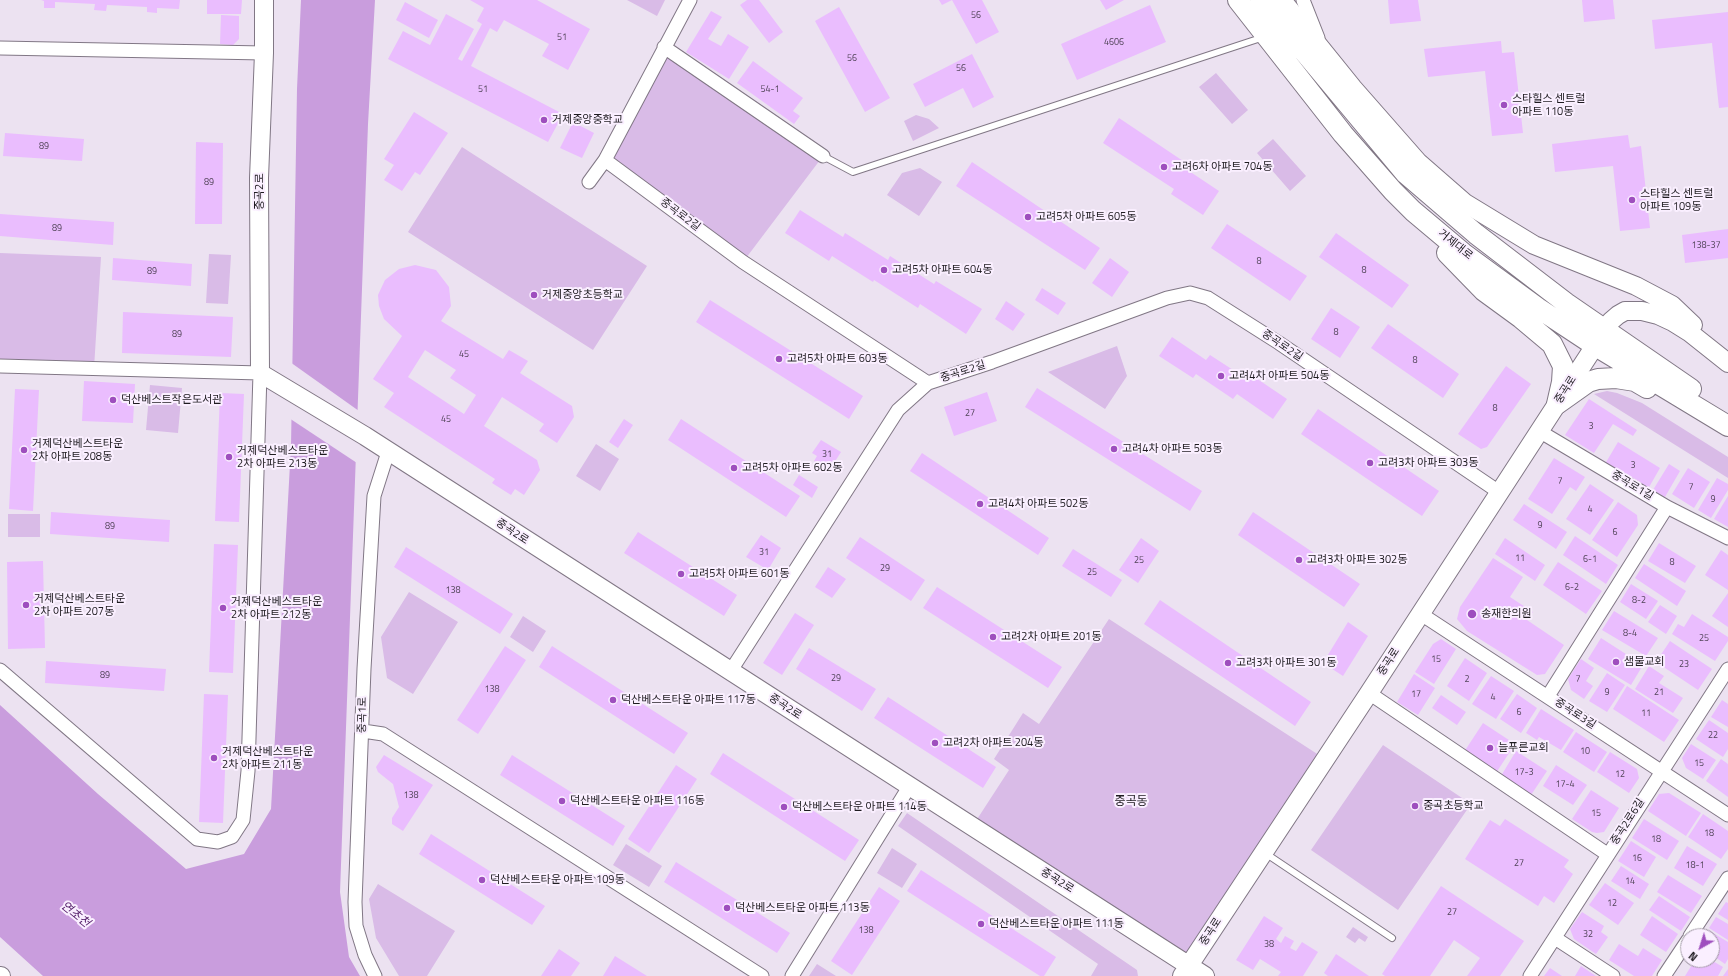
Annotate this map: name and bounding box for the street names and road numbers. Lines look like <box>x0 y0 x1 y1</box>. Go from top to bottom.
street label: 중곡2로 <box>253 174 267 210</box>
street label: 중곡로2길 <box>657 196 703 234</box>
street label: 거제대로 <box>1435 227 1475 263</box>
street label: 중곡로2길 <box>1259 327 1305 365</box>
street label: 중곡로2길 <box>939 359 987 385</box>
street label: 중곡로 <box>1552 374 1580 406</box>
street label: 중곡로1길 <box>1609 468 1655 504</box>
street label: 중곡2로 <box>493 517 531 547</box>
street label: 중곡로 <box>1375 646 1403 678</box>
street label: 중곡2로 <box>766 692 804 722</box>
street label: 중곡로3길 <box>1552 696 1598 732</box>
street label: 중곡1로 <box>356 697 370 733</box>
street label: 중곡2로6길 <box>1608 796 1648 848</box>
street label: 중곡2로 <box>1038 866 1076 896</box>
street label: 중곡로 <box>1197 916 1225 948</box>

